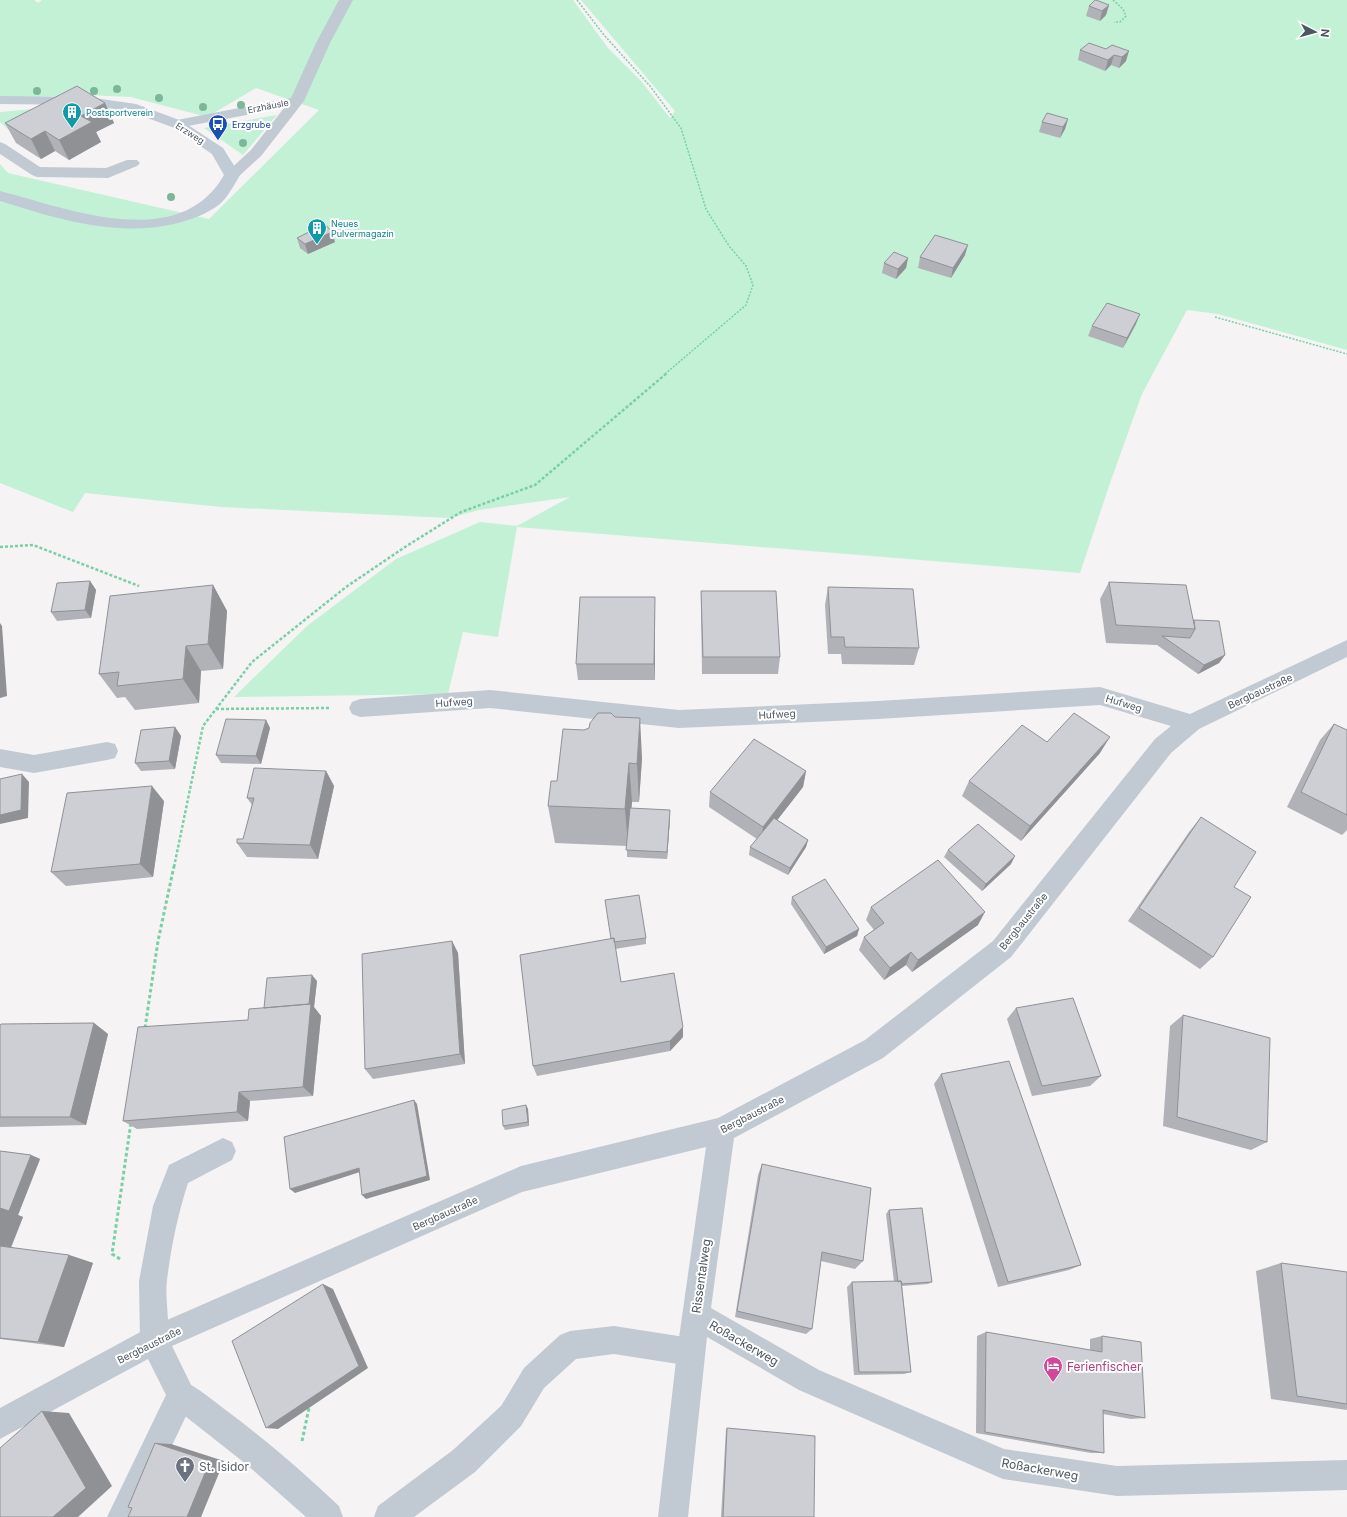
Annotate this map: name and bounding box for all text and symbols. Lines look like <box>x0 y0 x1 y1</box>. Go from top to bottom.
north arrow <box>1295 12 1335 52</box>
text: N <box>1318 28 1332 38</box>
street label: Erzhäusle <box>247 97 289 115</box>
building icon: Postsportverein <box>61 101 83 129</box>
place label: Postsportverein <box>86 107 153 118</box>
bus stop icon: Erzgrube <box>207 113 229 141</box>
place label: Erzgrube <box>232 119 271 130</box>
street label: Erzweg <box>174 120 206 146</box>
building icon: Neues Pulvermagazin <box>306 217 328 245</box>
place label: Neues Pulvermagazin <box>331 218 394 239</box>
street label: Bergbaustraße <box>1226 671 1294 711</box>
street label: Hufweg <box>1104 692 1144 714</box>
street label: Hufweg <box>435 695 473 709</box>
street label: Hufweg <box>758 707 796 721</box>
street label: Bergbaustraße <box>996 890 1050 952</box>
street label: Bergbaustraße <box>718 1093 786 1135</box>
street label: Bergbaustraße <box>411 1193 479 1233</box>
street label: Rissentalweg <box>688 1238 714 1314</box>
street label: Roßackerweg <box>707 1317 781 1369</box>
street label: Bergbaustraße <box>115 1324 183 1366</box>
hotel icon: Ferienfischer <box>1042 1355 1064 1383</box>
place label: Ferienfischer <box>1067 1359 1142 1374</box>
church icon: St. Isidor <box>174 1455 196 1483</box>
street label: Roßackerweg <box>1000 1455 1080 1483</box>
place label: St. Isidor <box>199 1459 249 1474</box>

